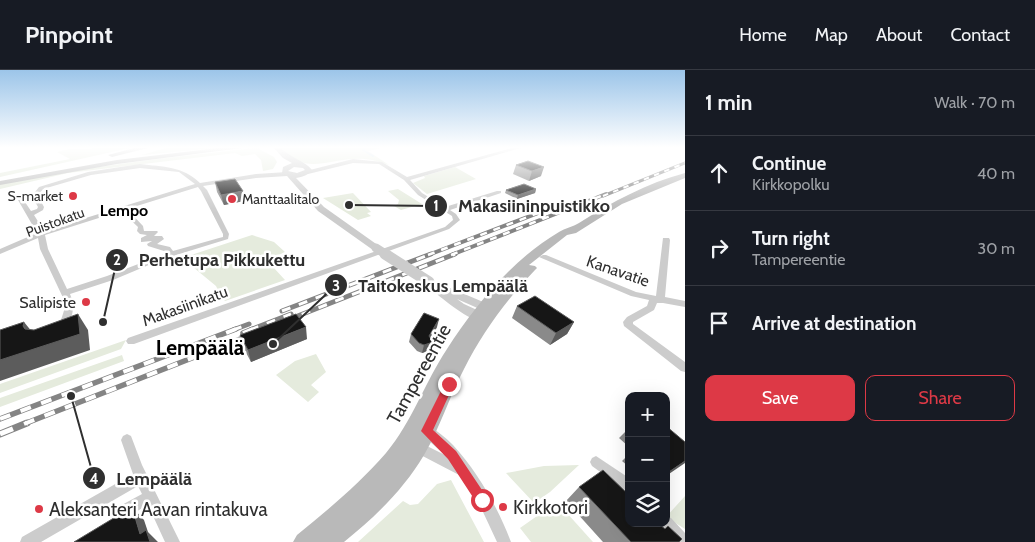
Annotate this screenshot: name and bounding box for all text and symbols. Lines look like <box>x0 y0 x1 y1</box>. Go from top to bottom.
text: Pinpoint <box>25 20 113 49</box>
text: Home <box>739 24 787 46</box>
text: Map <box>815 24 848 46</box>
text: About <box>876 24 922 46</box>
text: Contact <box>950 24 1010 46</box>
text: 1 min <box>705 90 752 115</box>
text: Walk · 70 m <box>934 93 1015 112</box>
text: Continue <box>752 152 826 175</box>
icon: ahead <box>705 159 733 187</box>
text: 40 m <box>977 164 1015 183</box>
text: Kirkkopolku <box>752 175 830 194</box>
place label: S-market <box>8 187 63 205</box>
marker: S-market <box>67 190 79 202</box>
place label: Manttaalitalo <box>242 190 320 208</box>
callout: Makasiininpuistikko <box>423 190 620 223</box>
marker: Manttaalitalo <box>226 193 238 205</box>
text: Makasiininpuistikko <box>458 195 610 217</box>
text: 1 <box>433 197 439 215</box>
district label: Lempo <box>100 201 148 220</box>
street label: Puistokatu <box>23 203 87 241</box>
text: Turn right <box>752 227 830 250</box>
icon: right <box>705 234 733 262</box>
text: 30 m <box>978 239 1015 258</box>
callout: Perhetupa Pikkukettu <box>104 243 316 276</box>
text: Perhetupa Pikkukettu <box>139 249 305 271</box>
text: Tampereentie <box>752 250 845 269</box>
text: 2 <box>113 251 121 269</box>
street label: Kanavatie <box>584 251 652 291</box>
callout: Taitokeskus Lempäälä <box>323 269 538 302</box>
text: Taitokeskus Lempäälä <box>358 275 528 297</box>
text: 3 <box>332 277 340 295</box>
street label: Makasiinikatu <box>140 282 230 330</box>
place label: Salipiste <box>19 293 76 312</box>
marker: Salipiste <box>80 296 92 308</box>
icon: arrive <box>705 309 733 337</box>
text: Arrive at destination <box>752 312 916 335</box>
street label: Tampereentie <box>382 320 456 428</box>
district label: Lempäälä <box>156 335 245 360</box>
route end <box>438 373 461 396</box>
button: Save <box>705 375 855 421</box>
button: Share <box>865 375 1015 421</box>
map controls <box>625 392 670 527</box>
button: + <box>625 392 670 437</box>
button: − <box>625 437 670 482</box>
callout: Lempäälä <box>82 462 202 495</box>
text: Lempäälä <box>116 468 192 490</box>
text: 4 <box>89 470 99 488</box>
button: layers <box>625 482 670 527</box>
route start <box>471 489 494 512</box>
place label: Kirkkotori <box>513 496 588 519</box>
place label: Aleksanteri Aavan rintakuva <box>49 498 268 521</box>
marker: Kirkkotori <box>497 501 509 513</box>
marker: Aleksanteri Aavan rintakuva <box>33 503 45 515</box>

